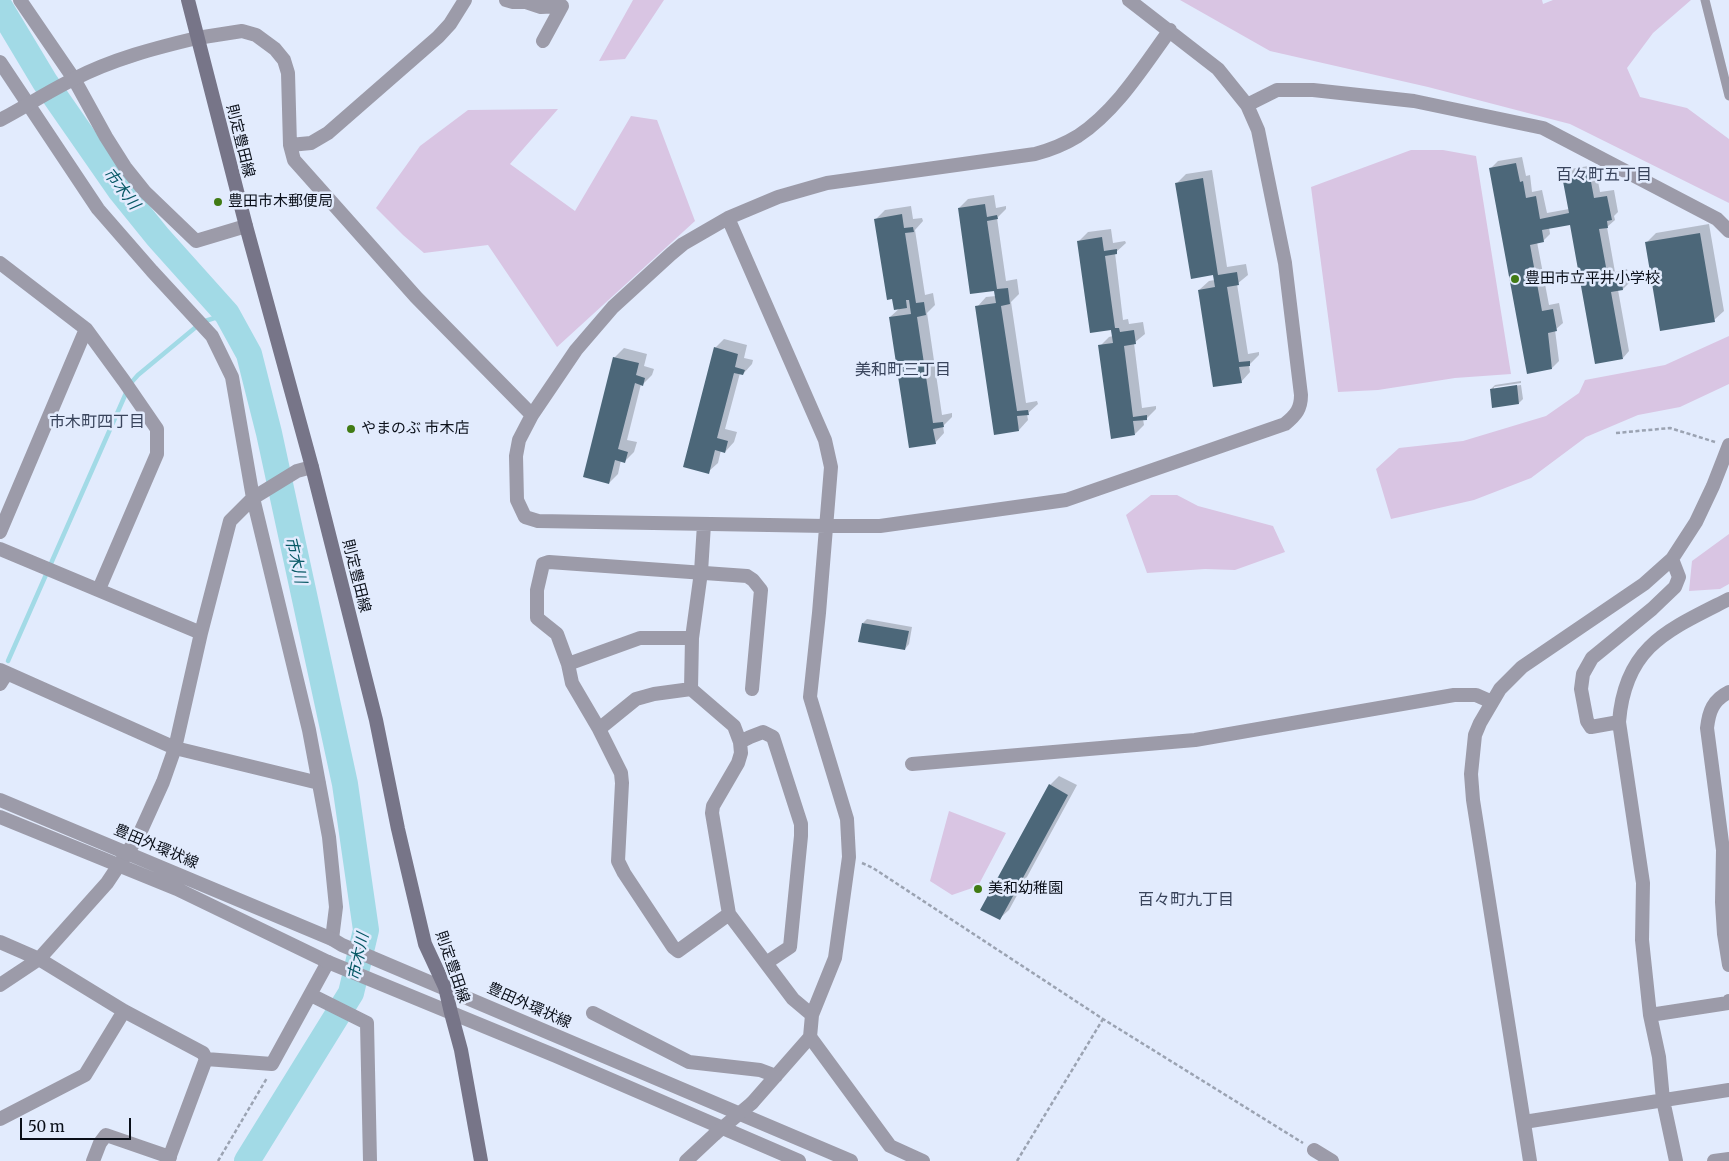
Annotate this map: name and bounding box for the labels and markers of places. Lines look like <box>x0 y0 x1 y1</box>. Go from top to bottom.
place label: 豊田市木郵便局 <box>228 193 333 211</box>
marker: 豊田市木郵便局 <box>212 196 224 208</box>
place label: 豊田市立平井小学校 <box>1525 270 1660 288</box>
marker: 豊田市立平井小学校 <box>1509 273 1521 285</box>
place label: やまのぶ 市木店 <box>361 420 470 438</box>
marker: やまのぶ 市木店 <box>345 423 357 435</box>
place label: 美和幼稚園 <box>988 880 1063 898</box>
marker: 美和幼稚園 <box>972 883 984 895</box>

